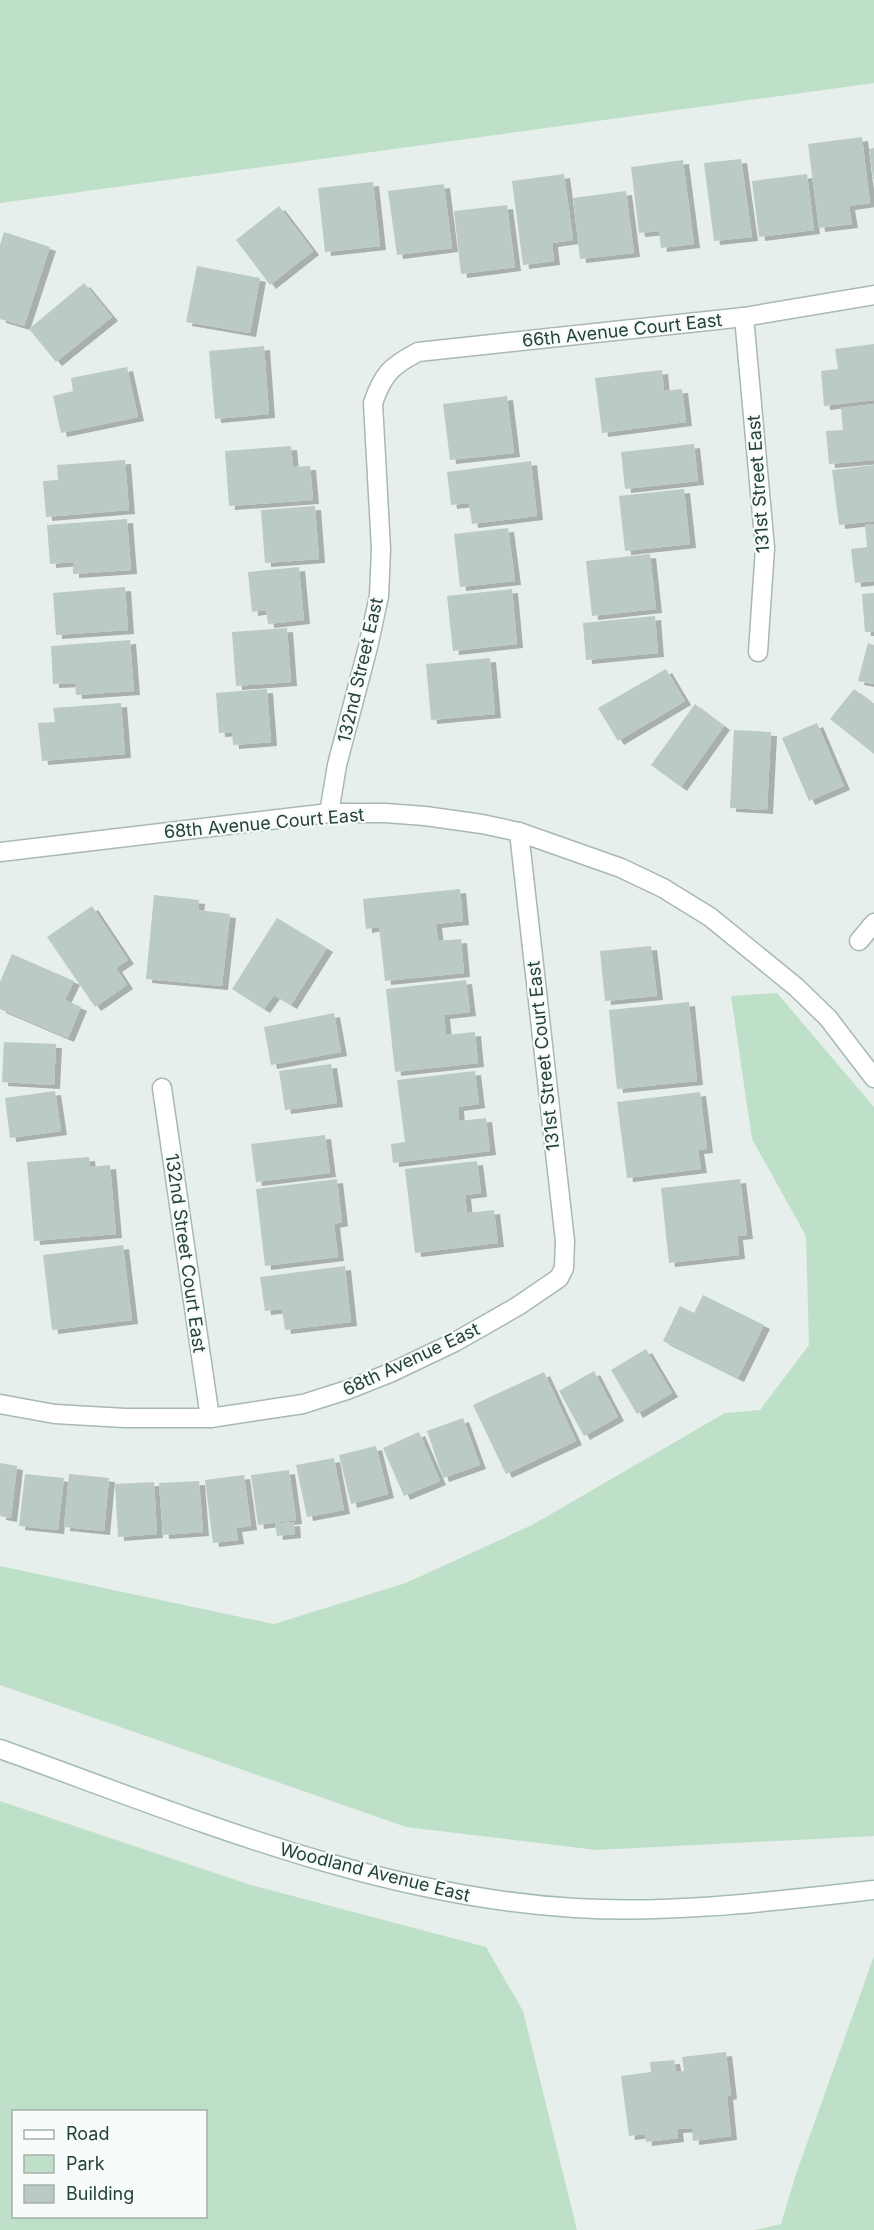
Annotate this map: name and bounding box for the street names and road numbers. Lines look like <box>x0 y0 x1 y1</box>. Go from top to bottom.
street label: 66th Avenue Court East <box>521 309 723 351</box>
street label: 131st Street East <box>743 414 773 554</box>
street label: 132nd Street East <box>333 595 387 745</box>
street label: 68th Avenue Court East <box>163 804 365 842</box>
street label: 131st Street Court East <box>523 960 563 1152</box>
street label: 132nd Street Court East <box>162 1152 210 1354</box>
street label: 68th Avenue East <box>339 1318 483 1400</box>
street label: Woodland Avenue East <box>278 1838 472 1906</box>

